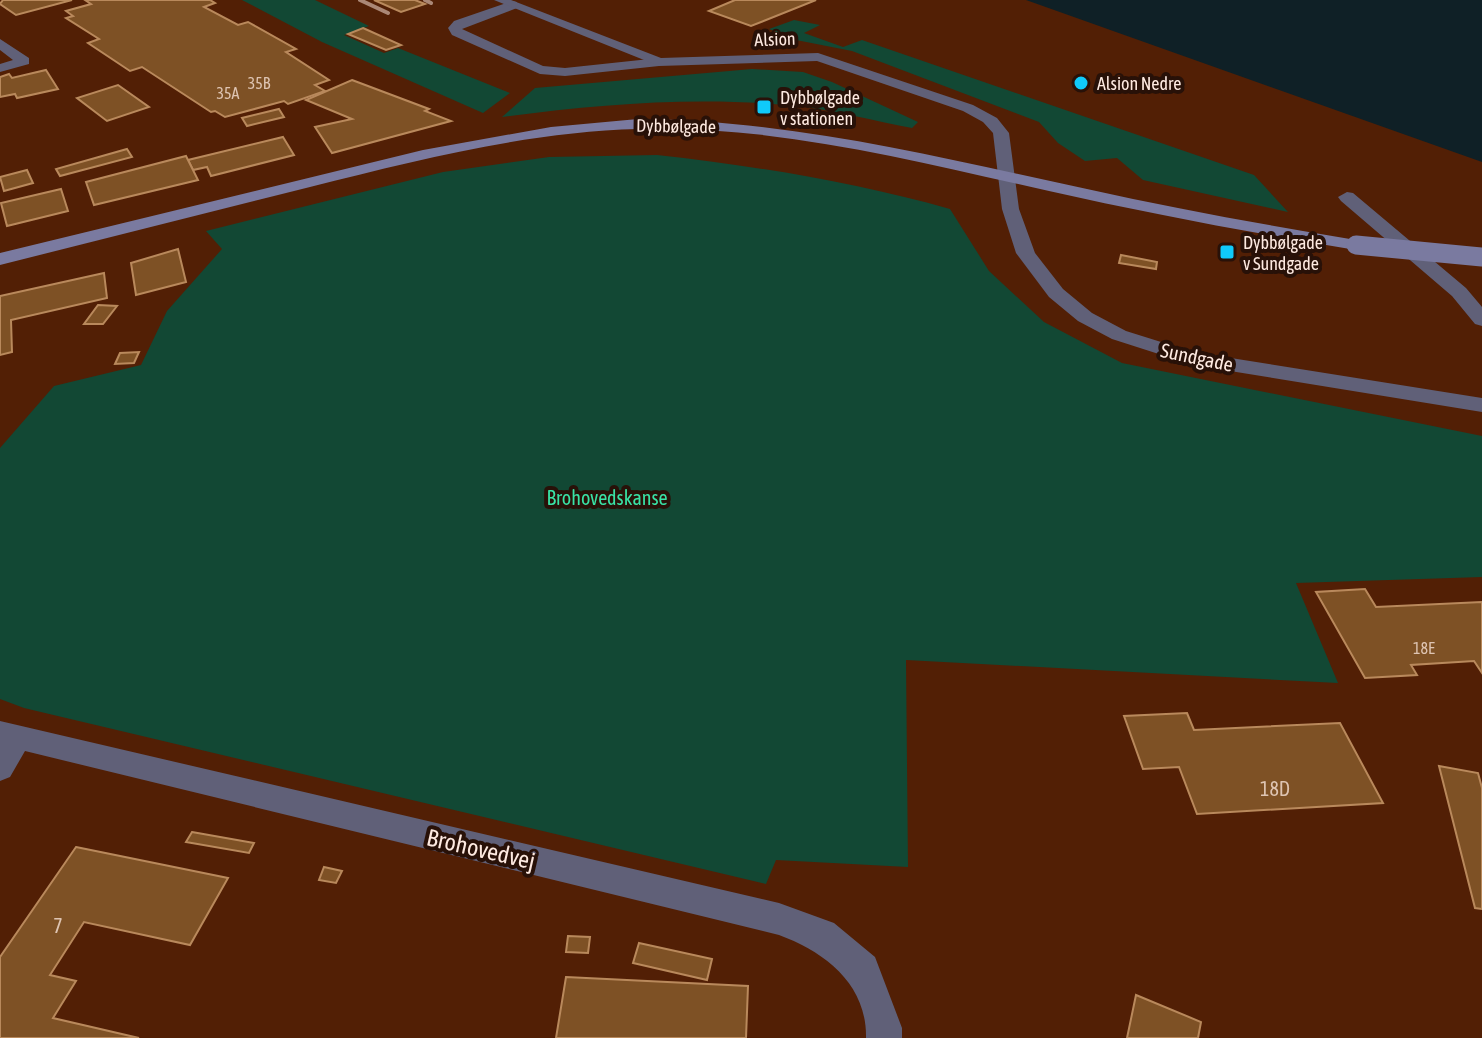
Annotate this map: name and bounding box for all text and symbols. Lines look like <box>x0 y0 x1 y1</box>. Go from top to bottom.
street label: Alsion <box>754 28 796 50</box>
place label: Alsion Nedre <box>1097 73 1181 94</box>
house number: 35B <box>248 74 271 92</box>
marker: Alsion Nedre <box>1072 74 1090 92</box>
house number: 35A <box>217 84 240 102</box>
place label: Dybbølgade v stationen <box>780 87 860 129</box>
marker: Dybbølgade v stationen <box>755 98 773 116</box>
street label: Dybbølgade <box>636 115 716 137</box>
place label: Dybbølgade v Sundgade <box>1243 232 1323 274</box>
marker: Dybbølgade v Sundgade <box>1218 243 1236 261</box>
street label: Sundgade <box>1159 338 1235 376</box>
park label: Brohovedskanse <box>546 486 668 509</box>
house number: 18E <box>1413 639 1435 657</box>
house number: 18D <box>1260 777 1290 800</box>
street label: Brohovedvej <box>424 823 538 875</box>
house number: 7 <box>53 914 63 937</box>

